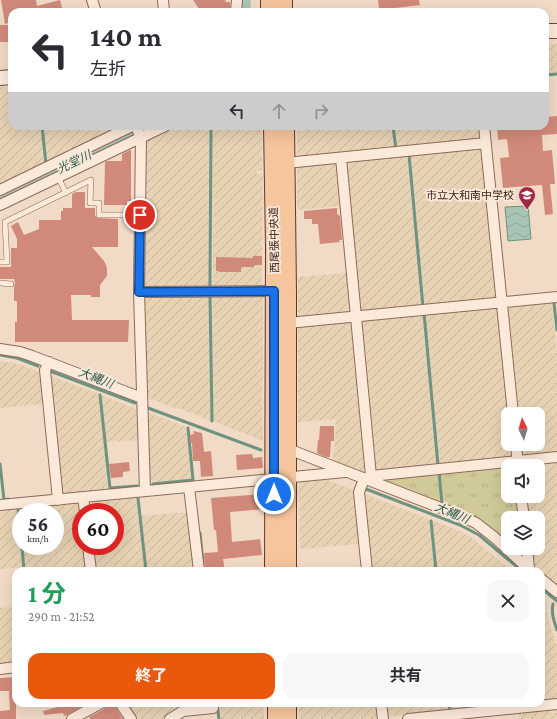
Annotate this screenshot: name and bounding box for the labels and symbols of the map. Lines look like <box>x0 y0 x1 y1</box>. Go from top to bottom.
water label: 光堂川 <box>55 147 95 176</box>
school or university icon: 市立大和南中学校 <box>517 185 537 210</box>
place label: 市立大和南中学校 <box>426 189 514 201</box>
pin <box>123 198 157 232</box>
street label: 西尾張中央道 <box>267 207 281 273</box>
water label: 大縄川 <box>77 365 117 392</box>
north arrow <box>501 407 545 451</box>
position arrow <box>253 473 295 515</box>
water label: 大縄川 <box>433 500 473 527</box>
speed limit sign: 60 <box>72 503 124 555</box>

